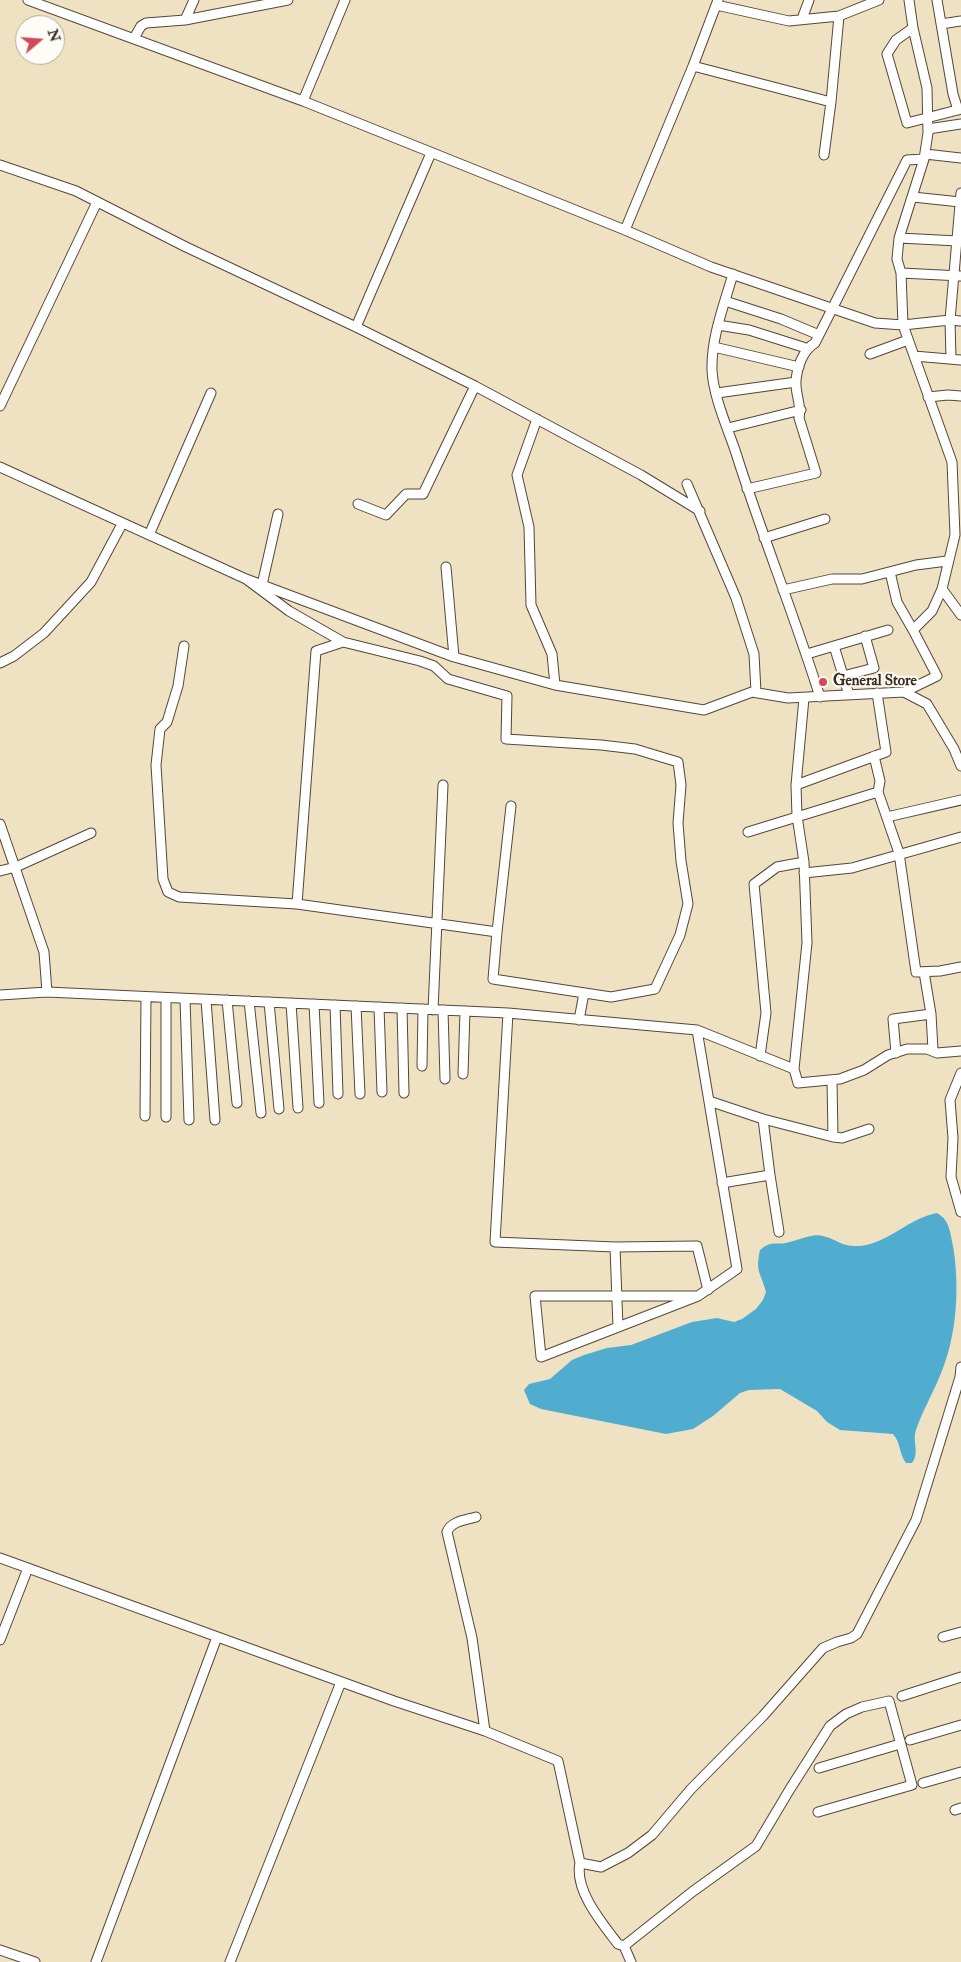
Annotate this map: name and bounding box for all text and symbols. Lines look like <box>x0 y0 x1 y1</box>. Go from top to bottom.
north arrow <box>15 15 65 65</box>
text: N <box>44 27 64 44</box>
place label: General Store <box>833 673 917 691</box>
marker: General Store <box>817 676 829 688</box>

